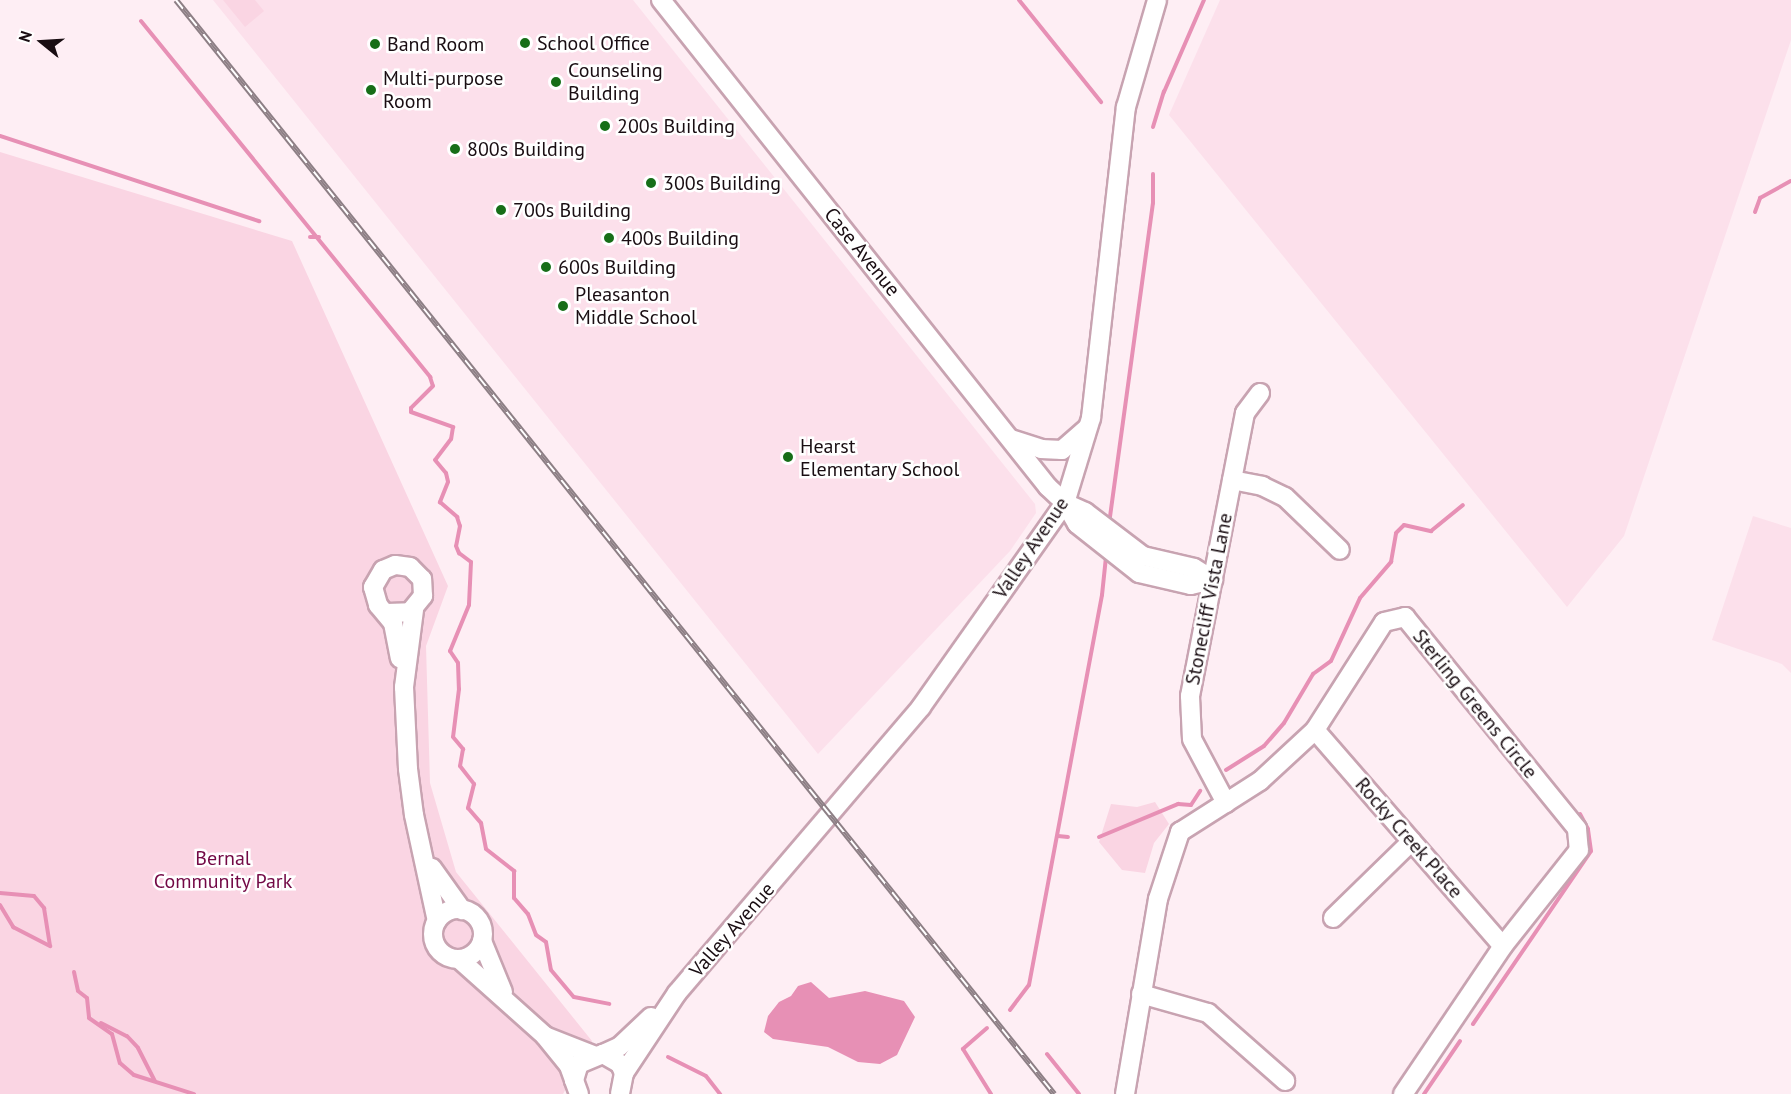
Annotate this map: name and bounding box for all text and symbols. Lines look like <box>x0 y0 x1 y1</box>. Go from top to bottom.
north arrow <box>12 12 72 72</box>
text: N <box>14 28 36 45</box>
place label: School Office <box>537 31 650 55</box>
place label: Band Room <box>387 32 484 56</box>
marker: School Office <box>518 36 532 50</box>
marker: Band Room <box>368 37 382 51</box>
place label: Counseling Building <box>568 58 663 105</box>
place label: Multi-purpose Room <box>383 66 503 113</box>
marker: Counseling Building <box>549 75 563 89</box>
marker: Multi-purpose Room <box>364 83 378 97</box>
place label: 200s Building <box>617 114 735 138</box>
marker: 200s Building <box>598 119 612 133</box>
place label: 800s Building <box>467 137 585 161</box>
marker: 800s Building <box>448 142 462 156</box>
place label: 300s Building <box>663 171 781 195</box>
marker: 300s Building <box>644 176 658 190</box>
place label: 700s Building <box>513 198 631 222</box>
marker: 700s Building <box>494 203 508 217</box>
street label: Case Avenue <box>819 203 905 301</box>
place label: 400s Building <box>621 226 739 250</box>
marker: 400s Building <box>602 231 616 245</box>
place label: 600s Building <box>558 255 676 279</box>
marker: 600s Building <box>539 260 553 274</box>
place label: Pleasanton Middle School <box>575 282 697 329</box>
marker: Pleasanton Middle School <box>556 299 570 313</box>
place label: Hearst Elementary School <box>800 434 960 481</box>
marker: Hearst Elementary School <box>781 450 795 464</box>
street label: Valley Avenue <box>988 492 1074 604</box>
street label: Stonecliff Vista Lane <box>1181 511 1237 687</box>
street label: Sterling Greens Circle <box>1408 625 1542 783</box>
street label: Rocky Creek Place <box>1350 772 1468 904</box>
park label: Bernal Community Park <box>153 847 293 894</box>
street label: Valley Avenue <box>684 877 780 983</box>

